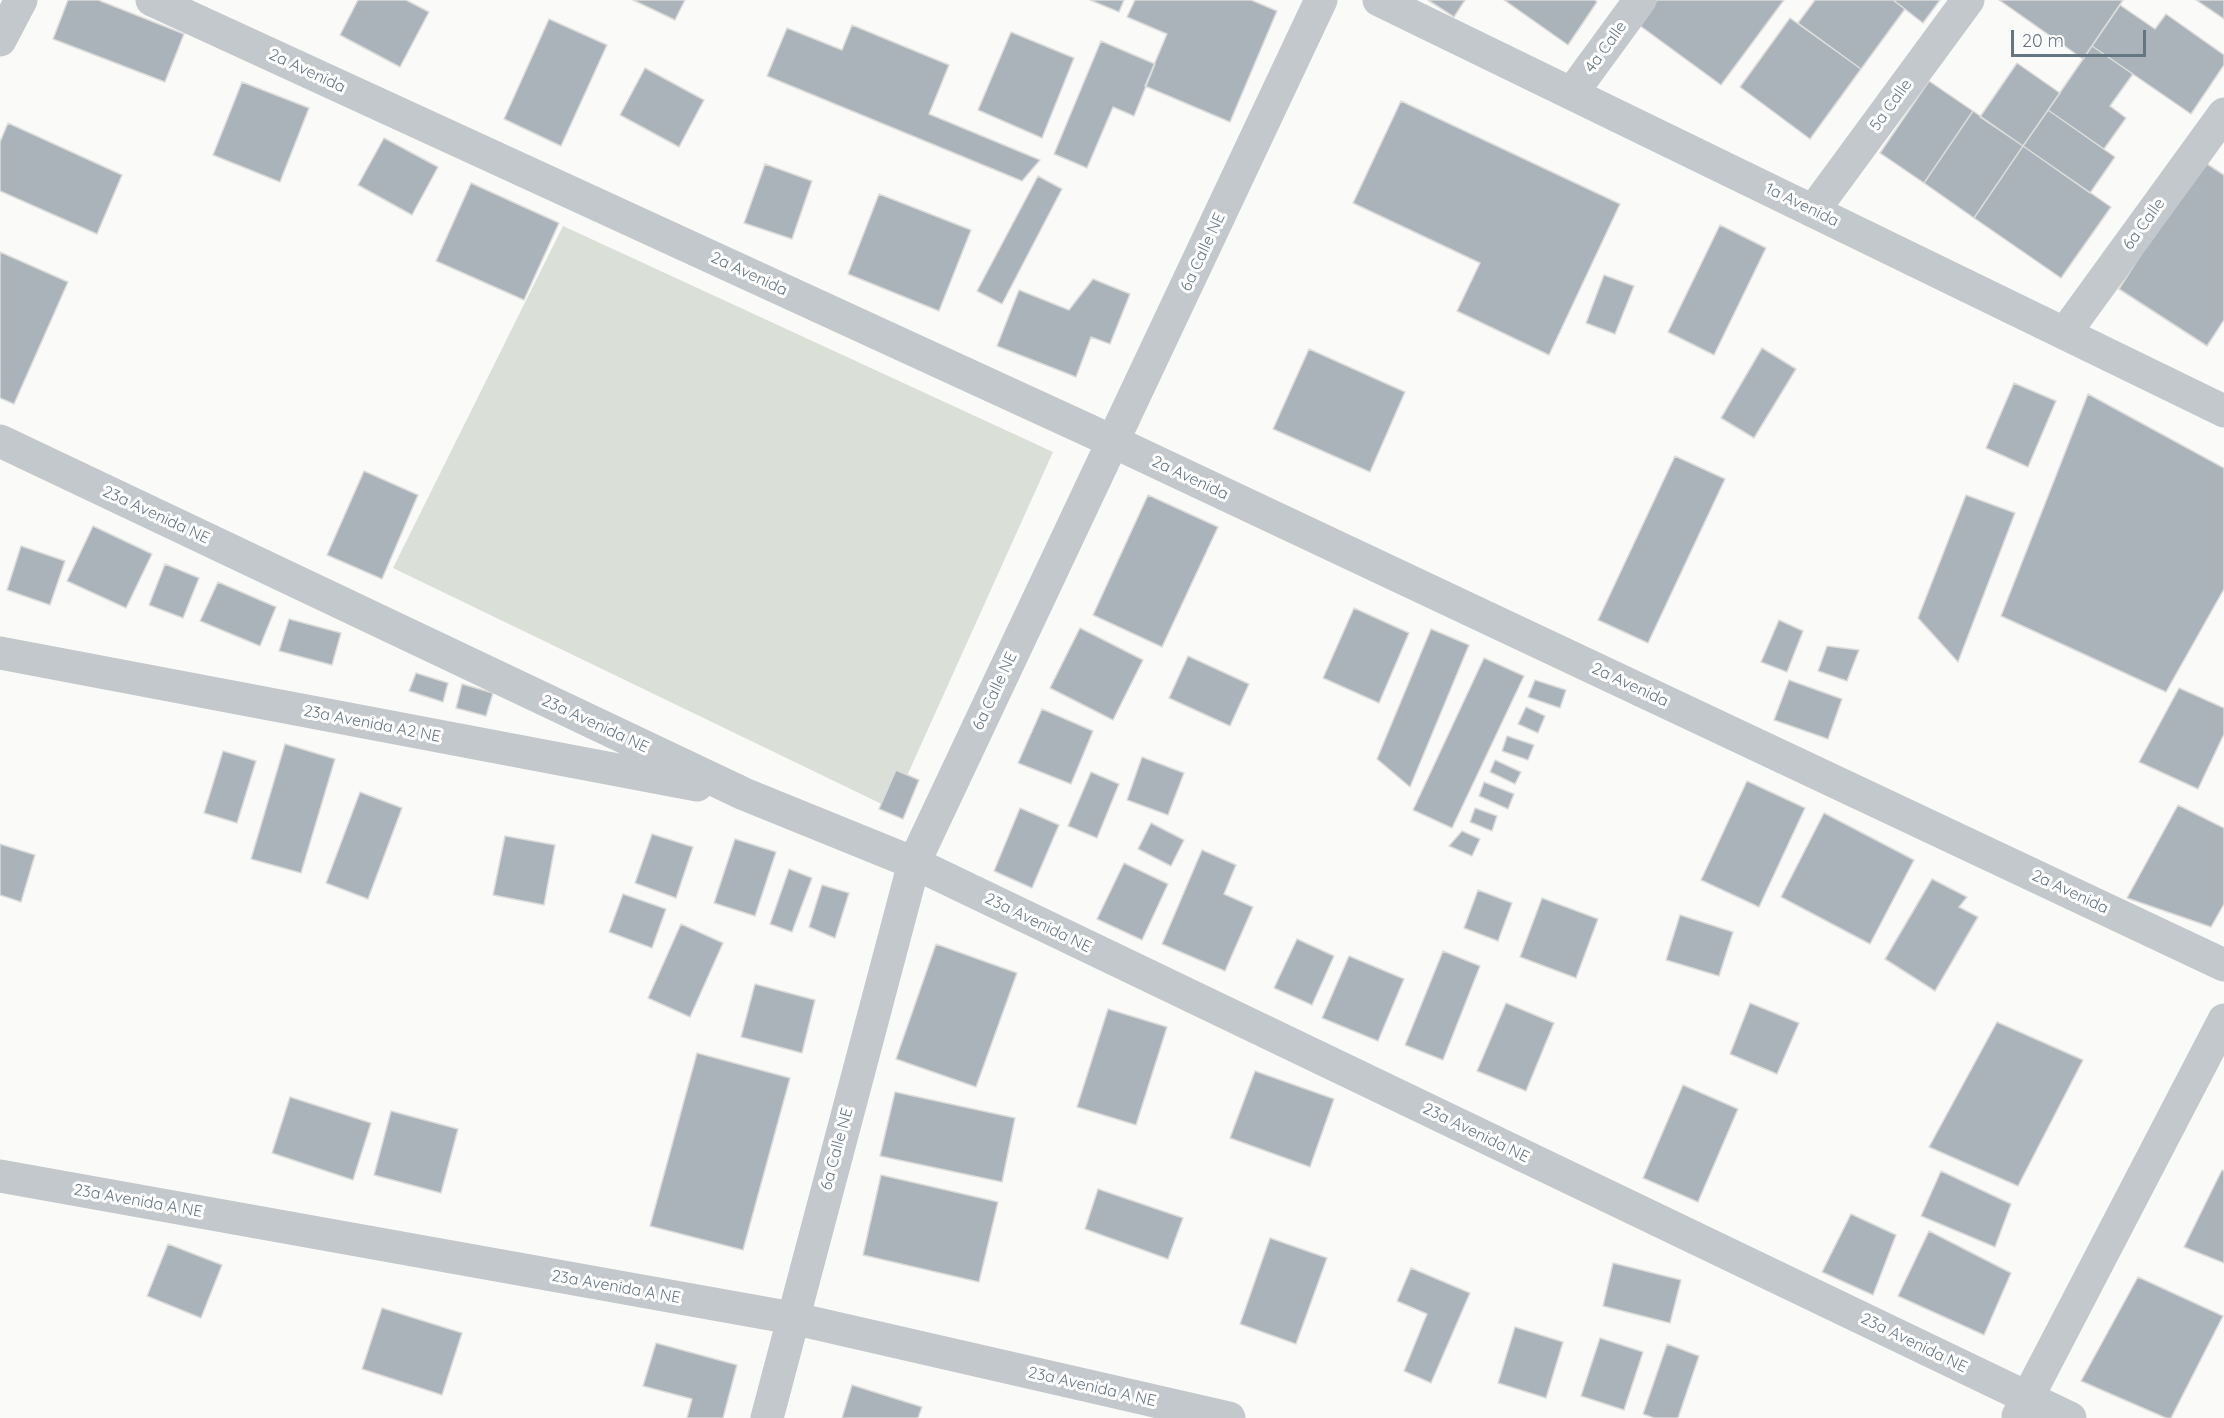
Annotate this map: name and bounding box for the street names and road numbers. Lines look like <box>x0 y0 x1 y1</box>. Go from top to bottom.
street label: 4a Calle <box>1581 18 1631 76</box>
street label: 2a Avenida <box>266 45 348 97</box>
street label: 5a Calle <box>1866 75 1916 135</box>
street label: 1a Avenida <box>1762 179 1842 231</box>
street label: 6a Calle <box>2119 194 2169 254</box>
street label: 6a Calle NE <box>1177 210 1229 294</box>
street label: 2a Avenida <box>708 248 790 300</box>
street label: 2a Avenida <box>1149 452 1231 504</box>
street label: 23a Avenida NE <box>99 482 213 548</box>
street label: 6a Calle NE <box>969 649 1021 733</box>
street label: 2a Avenida <box>1589 659 1671 711</box>
street label: 23a Avenida NE <box>538 691 652 757</box>
street label: 23a Avenida A2 NE <box>302 701 442 747</box>
street label: 2a Avenida <box>2029 866 2111 918</box>
street label: 23a Avenida NE <box>982 889 1094 957</box>
street label: 23a Avenida NE <box>1420 1099 1532 1167</box>
street label: 6a Calle NE <box>817 1106 857 1192</box>
street label: 23a Avenida A NE <box>72 1180 204 1222</box>
street label: 23a Avenida A NE <box>550 1266 682 1308</box>
street label: 23a Avenida NE <box>1858 1309 1970 1377</box>
street label: 23a Avenida A NE <box>1026 1363 1158 1411</box>

